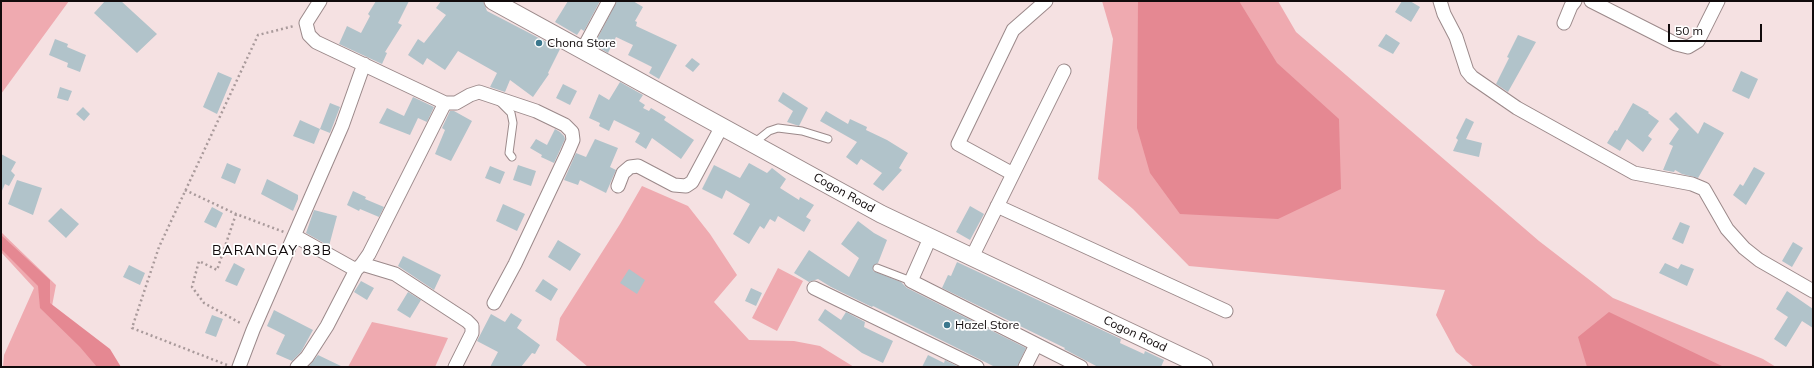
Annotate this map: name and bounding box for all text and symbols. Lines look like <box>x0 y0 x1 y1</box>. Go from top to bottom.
scale bar <box>1670 16 1764 42</box>
text: 50 m <box>1675 23 1703 38</box>
place label: Chona Store <box>547 36 616 50</box>
marker: Chona Store <box>534 38 544 48</box>
street label: Cogon Road <box>811 170 877 216</box>
district label: BARANGAY 83B <box>212 243 332 259</box>
street label: Cogon Road <box>1101 313 1169 355</box>
place label: Hazel Store <box>955 318 1019 332</box>
marker: Hazel Store <box>942 320 952 330</box>

